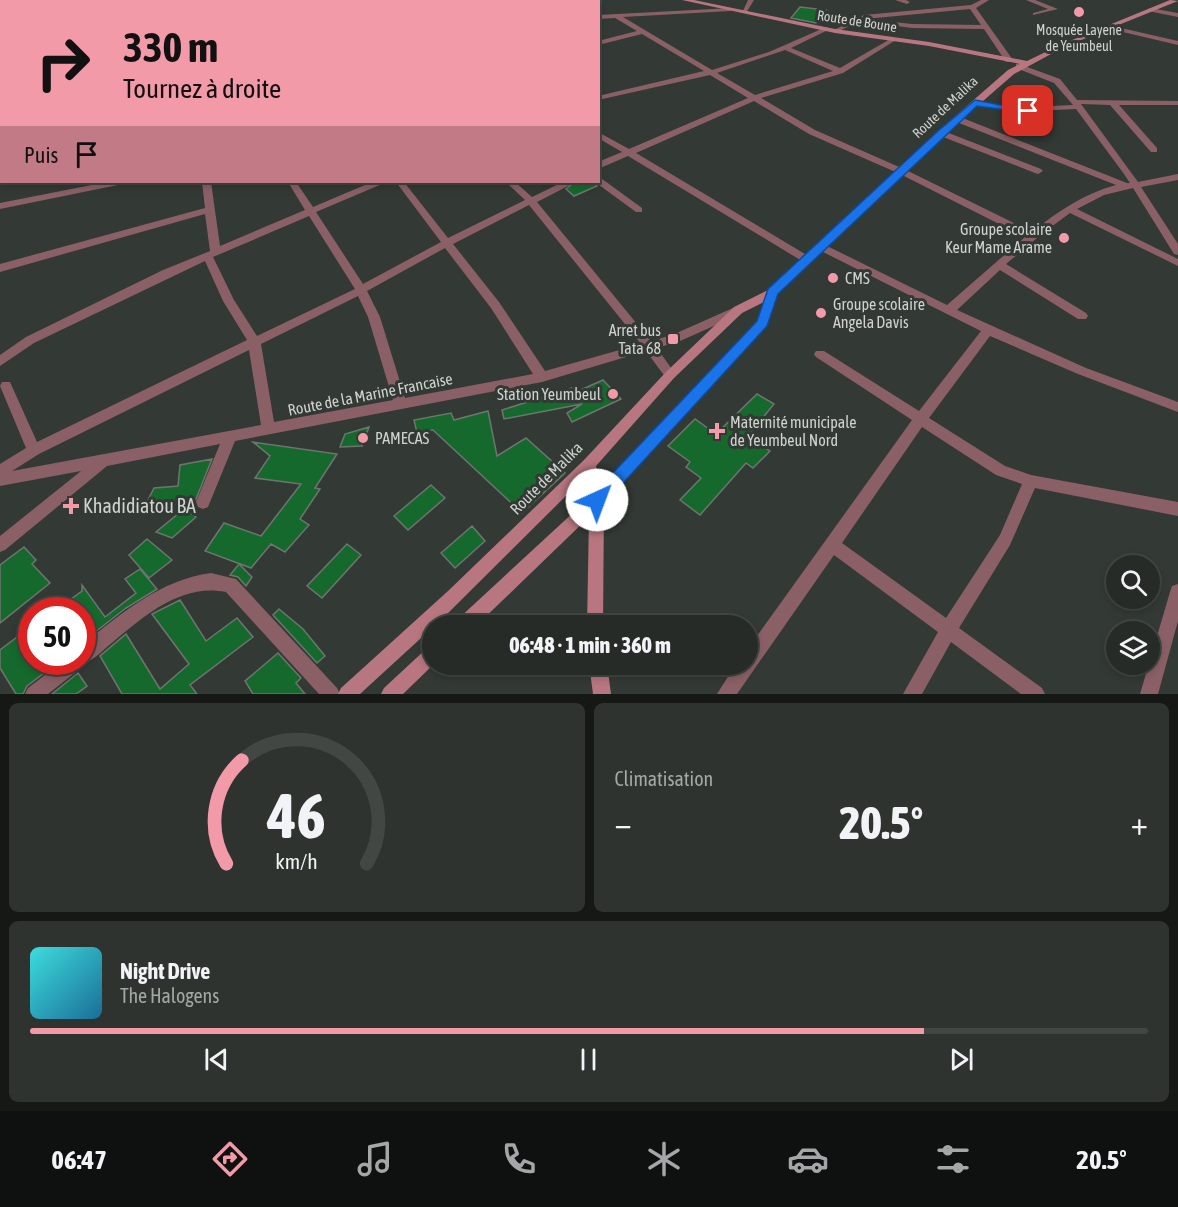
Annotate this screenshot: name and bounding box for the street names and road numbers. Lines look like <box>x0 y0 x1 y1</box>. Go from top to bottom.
street label: Route de Boune <box>816 7 898 35</box>
street label: Route de Malika <box>909 73 981 141</box>
street label: Route de la Marine Francaise <box>286 369 454 419</box>
street label: Route de Malika <box>506 438 586 518</box>

